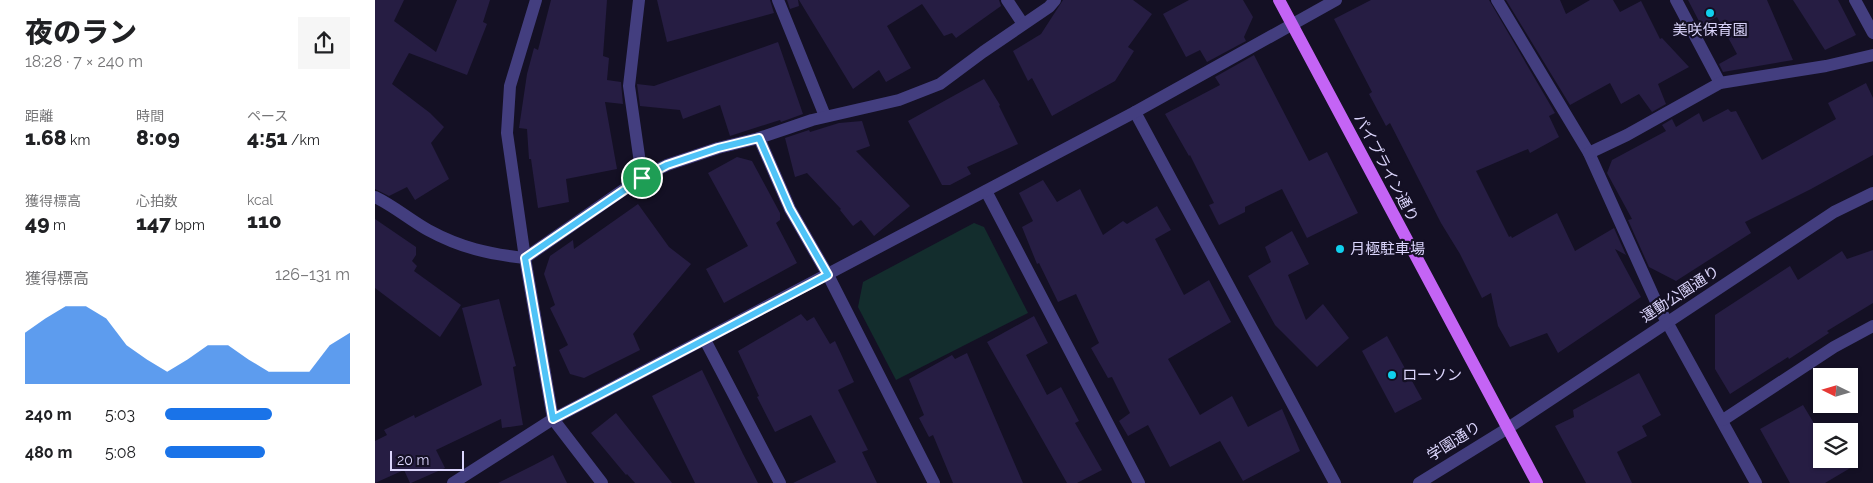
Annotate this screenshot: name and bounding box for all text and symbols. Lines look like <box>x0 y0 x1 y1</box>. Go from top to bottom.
marker: 美咲保育園 <box>1704 7 1716 19</box>
text: 夜のラン <box>25 16 137 49</box>
button: share <box>298 17 350 69</box>
place label: 美咲保育園 <box>1672 21 1748 39</box>
text: 18:28 · 7 × 240 m <box>25 52 143 71</box>
text: 距離 <box>25 108 53 124</box>
text: 時間 <box>136 108 164 124</box>
text: ペース <box>247 108 288 124</box>
street label: パイプライン通り <box>1350 111 1422 225</box>
text: 1.68 <box>25 125 66 150</box>
text: 8:09 <box>136 125 180 150</box>
text: 4:51 <box>247 125 288 150</box>
text: km <box>66 132 90 148</box>
text: /km <box>288 132 320 148</box>
pin <box>621 157 663 199</box>
icon: arrive <box>628 164 656 192</box>
text: kcal <box>247 192 273 208</box>
text: 獲得標高 <box>25 193 81 209</box>
text: 心拍数 <box>136 193 178 209</box>
text: 110 <box>247 208 282 233</box>
text: 49 <box>25 210 50 235</box>
text: 147 <box>136 210 171 235</box>
text: m <box>50 217 66 233</box>
text: bpm <box>171 217 205 233</box>
place label: 月極駐車場 <box>1350 240 1425 258</box>
marker: 月極駐車場 <box>1334 243 1346 255</box>
street label: 運動公園通り <box>1637 262 1723 326</box>
text: 126–131 m <box>275 265 350 284</box>
text: 獲得標高 <box>25 269 89 288</box>
place label: ローソン <box>1402 366 1462 384</box>
north arrow <box>1813 368 1857 412</box>
map controls <box>1813 368 1858 468</box>
marker: ローソン <box>1386 369 1398 381</box>
text: 240 m <box>25 405 72 424</box>
text: 5:03 <box>105 405 135 424</box>
street label: 学園通り <box>1424 417 1484 465</box>
button: layers <box>1813 423 1858 468</box>
text: 480 m <box>25 443 72 462</box>
text: 5:08 <box>105 443 136 462</box>
scale bar <box>390 448 464 471</box>
text: 20 m <box>397 452 429 468</box>

